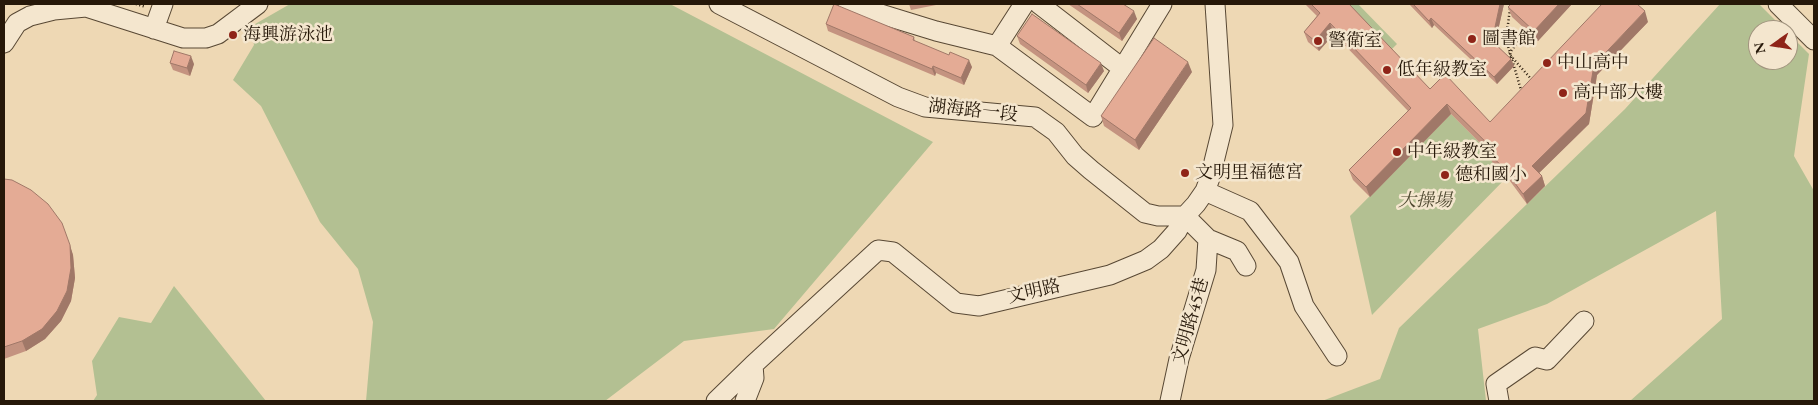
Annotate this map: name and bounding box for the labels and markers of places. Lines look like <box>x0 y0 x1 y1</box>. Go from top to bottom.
place label: 海興游泳池 <box>243 24 333 46</box>
place label: 圖書館 <box>1482 28 1536 50</box>
marker: 海興游泳池 <box>227 29 239 41</box>
place label: 警衛室 <box>1328 30 1382 52</box>
marker: 圖書館 <box>1466 33 1478 45</box>
marker: 警衛室 <box>1312 35 1324 47</box>
place label: 中山高中 <box>1557 52 1629 74</box>
marker: 中山高中 <box>1541 57 1553 69</box>
place label: 低年級教室 <box>1397 59 1487 81</box>
marker: 低年級教室 <box>1381 64 1393 76</box>
place label: 高中部大樓 <box>1573 82 1663 104</box>
marker: 高中部大樓 <box>1557 87 1569 99</box>
place label: 中年級教室 <box>1407 141 1497 163</box>
marker: 中年級教室 <box>1391 146 1403 158</box>
place label: 文明里福德宮 <box>1195 162 1303 184</box>
place label: 德和國小 <box>1455 164 1527 186</box>
marker: 文明里福德宮 <box>1179 167 1191 179</box>
marker: 德和國小 <box>1439 169 1451 181</box>

